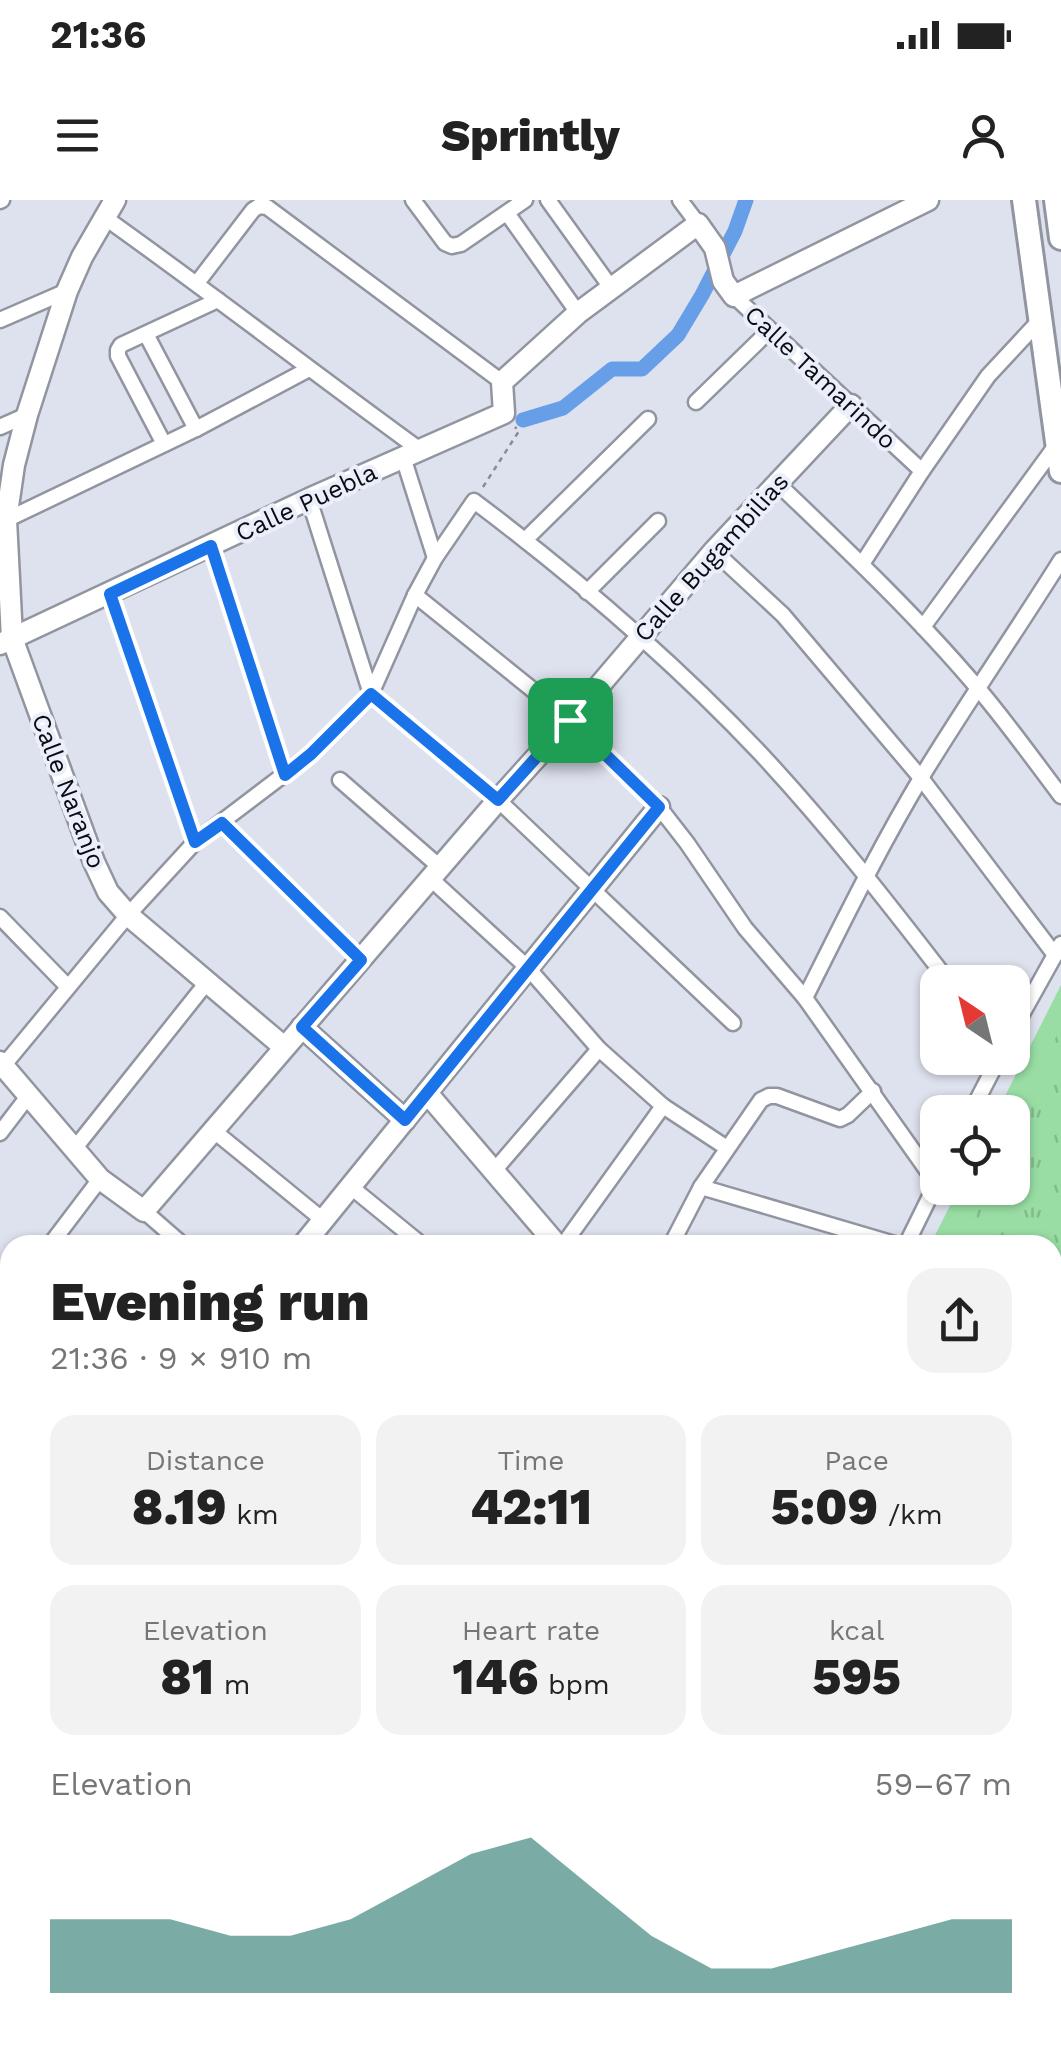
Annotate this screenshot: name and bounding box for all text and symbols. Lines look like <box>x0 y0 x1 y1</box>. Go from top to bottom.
text: 21:36 <box>50 13 146 57</box>
icon: menu <box>50 108 105 163</box>
icon: person <box>956 108 1011 163</box>
text: Sprintly <box>441 109 620 162</box>
street label: Calle Tamarindo <box>739 300 902 455</box>
street label: Calle Puebla <box>231 457 381 548</box>
street label: Calle Bugambilias <box>628 467 795 647</box>
pin <box>528 678 613 763</box>
icon: arrive <box>543 693 598 748</box>
street label: Calle Naranjo <box>26 710 111 872</box>
north arrow <box>920 965 1030 1075</box>
map controls <box>920 965 1030 1205</box>
button: locate <box>920 1095 1030 1205</box>
button: share <box>907 1268 1012 1373</box>
text: Evening run <box>50 1269 370 1333</box>
text: 21:36 · 9 × 910 m <box>50 1339 312 1377</box>
text: Distance <box>146 1444 265 1477</box>
text: Time <box>498 1444 564 1477</box>
text: Pace <box>824 1444 889 1477</box>
text: 8.19 <box>132 1477 227 1536</box>
text: 42:11 <box>470 1477 592 1536</box>
text: 5:09 <box>771 1477 878 1536</box>
text: km <box>227 1498 279 1531</box>
text: /km <box>878 1498 943 1531</box>
text: Elevation <box>143 1614 268 1647</box>
text: Heart rate <box>462 1614 600 1647</box>
text: kcal <box>829 1614 884 1647</box>
text: 81 <box>160 1647 214 1706</box>
text: 146 <box>452 1647 538 1706</box>
text: 595 <box>812 1647 901 1706</box>
text: m <box>214 1668 250 1701</box>
text: bpm <box>538 1668 610 1701</box>
text: Elevation <box>50 1765 193 1803</box>
text: 59–67 m <box>875 1765 1012 1803</box>

